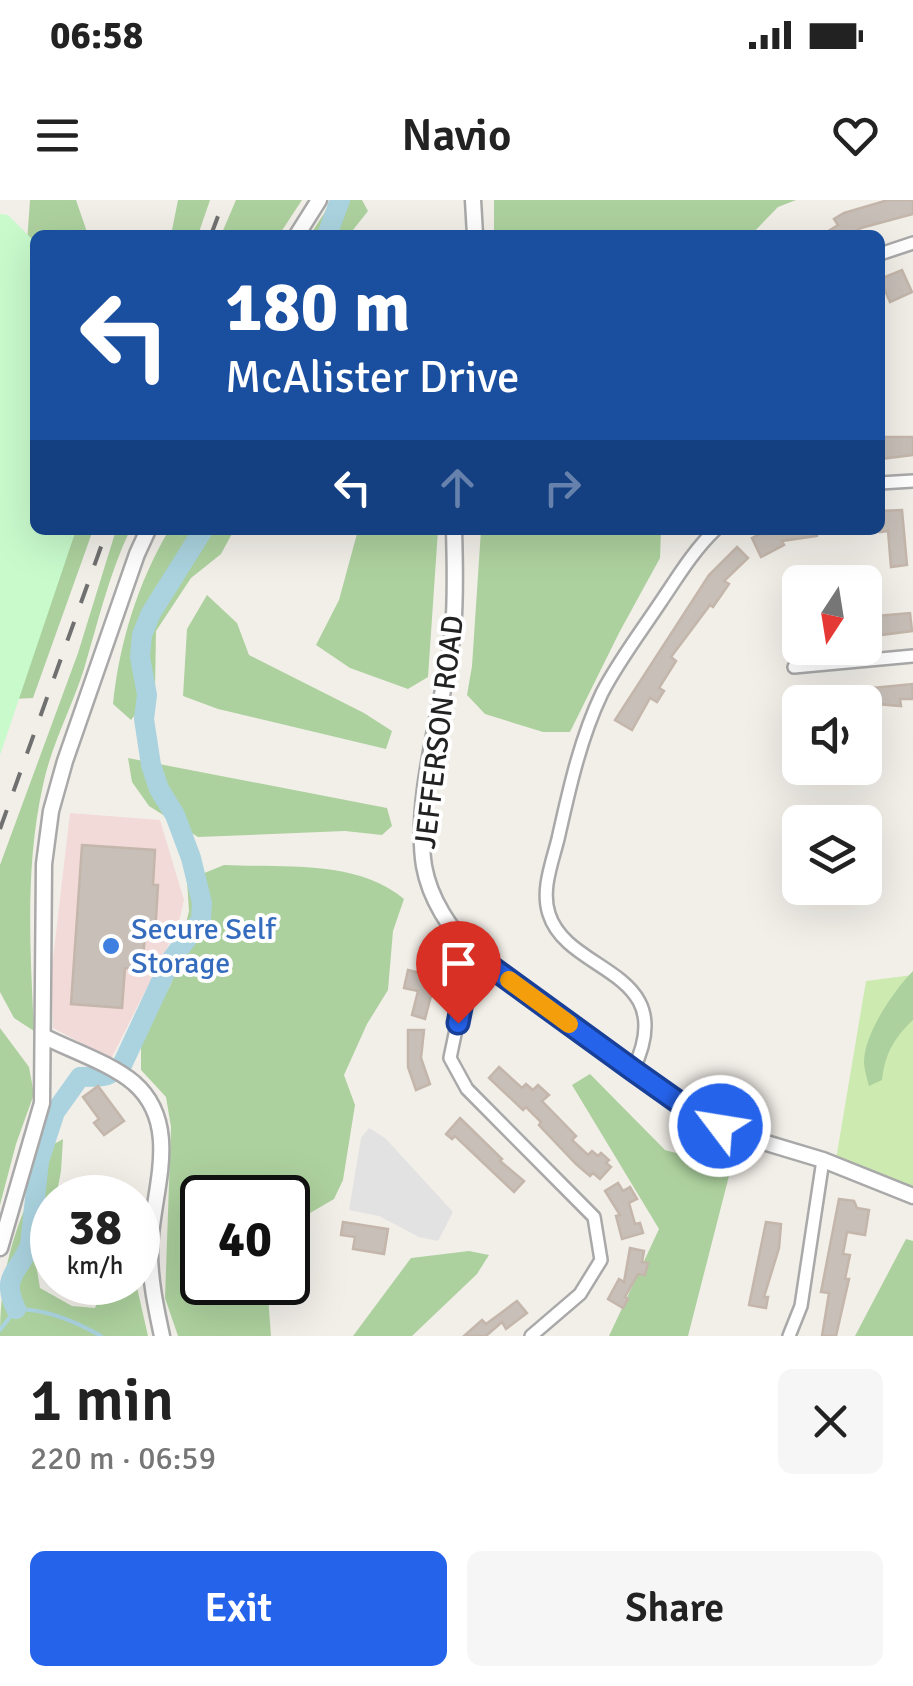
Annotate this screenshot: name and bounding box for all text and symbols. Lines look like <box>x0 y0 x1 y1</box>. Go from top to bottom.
text: 06:58 <box>50 12 143 59</box>
icon: menu <box>30 108 85 163</box>
text: Navio <box>402 108 511 163</box>
icon: heart <box>828 108 883 163</box>
text: 180 m <box>225 264 410 350</box>
icon: left <box>60 270 190 400</box>
text: McAlister Drive <box>225 350 519 405</box>
icon: left <box>325 460 380 515</box>
icon: ahead <box>430 460 485 515</box>
icon: right <box>535 460 590 515</box>
north arrow <box>782 565 882 665</box>
map controls <box>782 565 882 905</box>
street label: JEFFERSON ROAD <box>407 613 472 851</box>
button: sound <box>782 685 882 785</box>
button: layers <box>782 805 882 905</box>
place label: Secure Self Storage <box>131 911 278 982</box>
pin <box>416 921 501 1024</box>
marker: Secure Self Storage <box>100 935 122 957</box>
icon: arrive <box>431 936 486 991</box>
position arrow <box>668 1074 772 1178</box>
speed limit sign: 40 <box>180 1175 310 1305</box>
text: 38 <box>68 1197 122 1259</box>
text: km/h <box>67 1250 123 1281</box>
text: 1 min <box>30 1364 174 1438</box>
button: close <box>778 1369 883 1474</box>
text: 220 m · 06:59 <box>30 1439 216 1478</box>
button: Exit <box>30 1551 447 1666</box>
button: Share <box>467 1551 883 1666</box>

